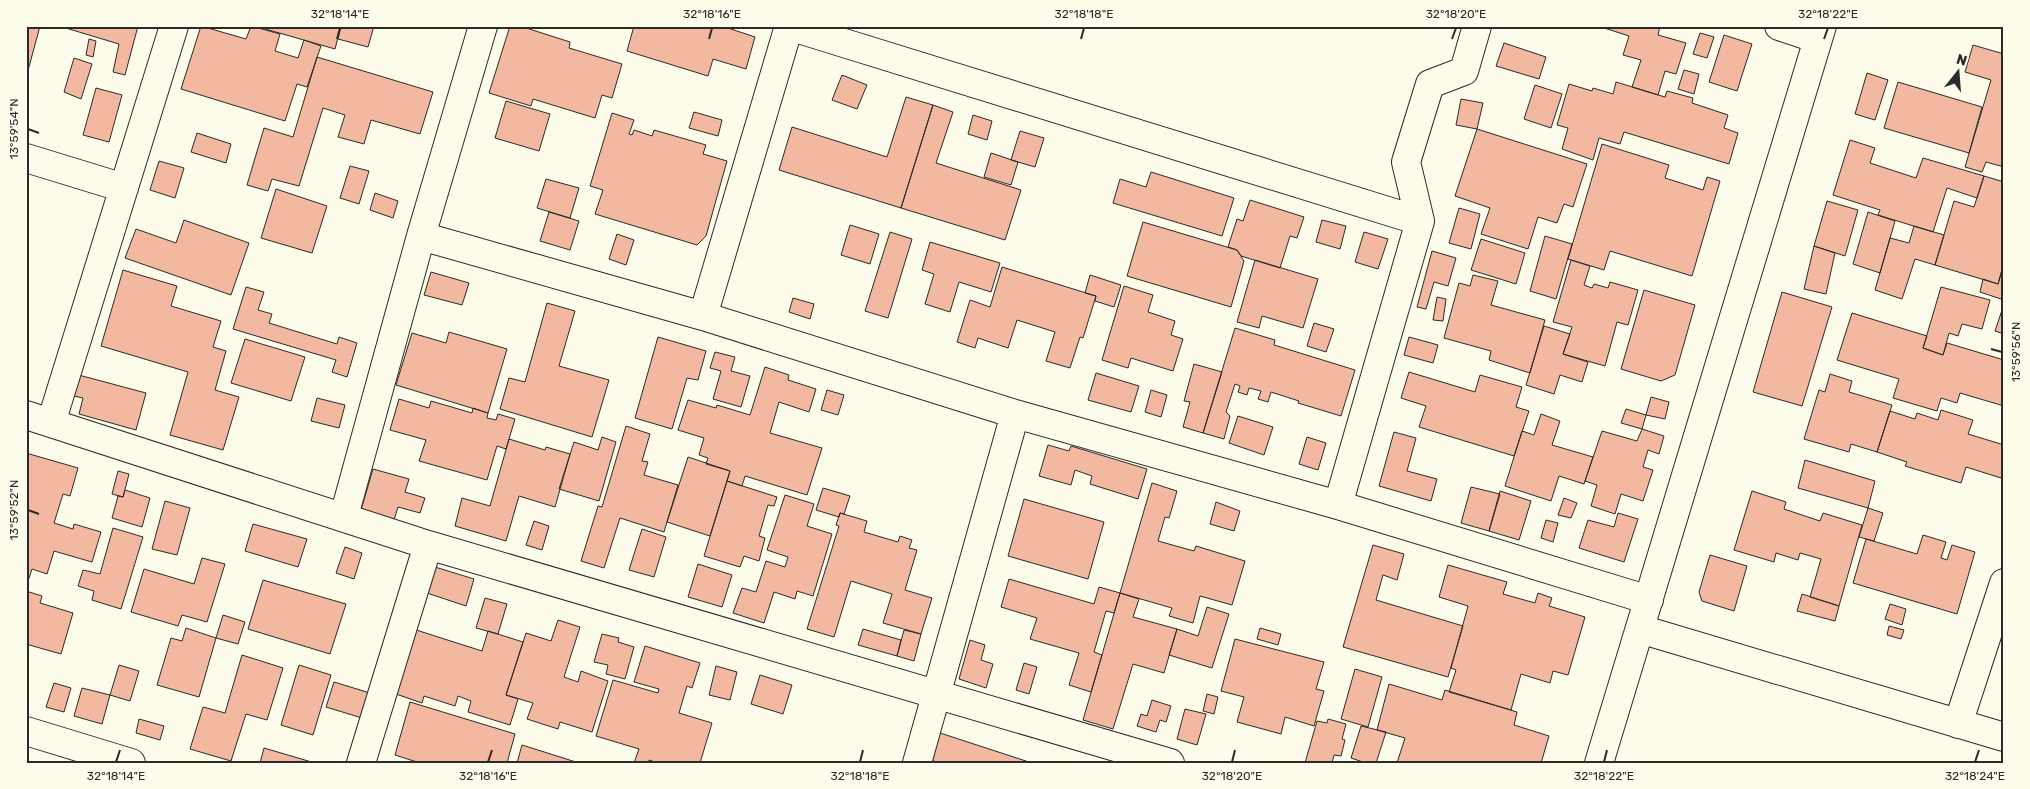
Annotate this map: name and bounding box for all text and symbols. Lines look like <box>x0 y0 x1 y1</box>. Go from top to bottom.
text: 32°18'14"E <box>311 7 369 21</box>
text: 32°18'16"E <box>683 7 741 21</box>
text: 32°18'18"E <box>1055 7 1113 21</box>
text: 32°18'20"E <box>1426 7 1486 21</box>
text: 32°18'22"E <box>1798 7 1858 21</box>
north arrow <box>1932 48 1982 98</box>
text: N <box>1954 50 1969 70</box>
text: 13°59'54"N <box>7 99 21 160</box>
text: 13°59'56"N <box>2009 322 2023 382</box>
text: 13°59'52"N <box>7 480 21 540</box>
text: 32°18'14"E <box>87 769 145 783</box>
text: 32°18'16"E <box>459 769 517 783</box>
text: 32°18'18"E <box>831 769 889 783</box>
text: 32°18'20"E <box>1202 769 1262 783</box>
text: 32°18'22"E <box>1574 769 1634 783</box>
text: 32°18'24"E <box>1945 769 2005 783</box>

